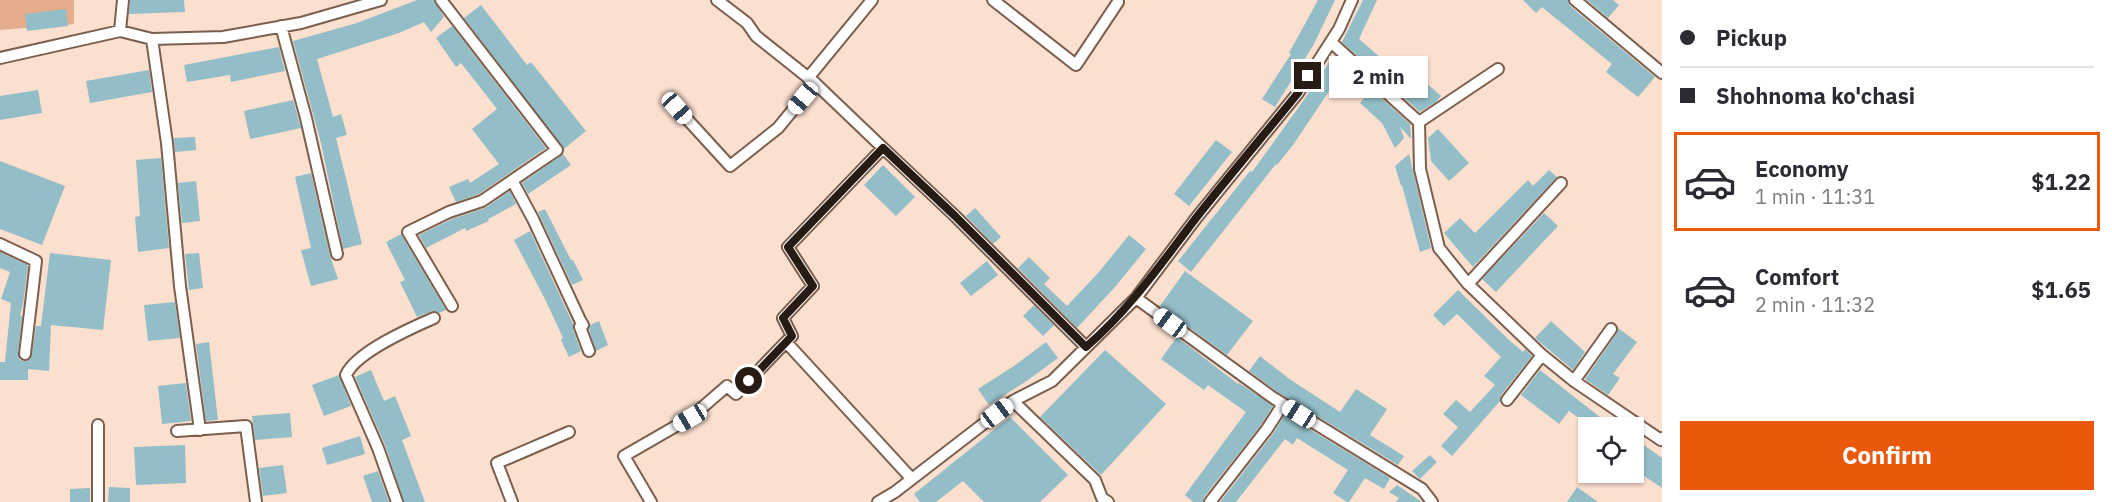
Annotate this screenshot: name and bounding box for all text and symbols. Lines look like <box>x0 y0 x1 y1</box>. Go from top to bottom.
text: Pickup <box>1716 23 1787 52</box>
callout: 2 min <box>1329 55 1428 97</box>
route end <box>1294 62 1321 89</box>
text: 2 min <box>1352 63 1405 90</box>
car <box>785 78 821 118</box>
text: Shohnoma ko'chasi <box>1716 81 1915 110</box>
car <box>658 89 696 127</box>
text: Economy <box>1755 154 1849 183</box>
icon: car <box>1683 155 1737 209</box>
text: $1.22 <box>2031 167 2091 196</box>
text: 1 min · 11:31 <box>1755 183 1875 210</box>
text: Comfort <box>1755 262 1839 291</box>
icon: car <box>1683 263 1737 317</box>
text: $1.65 <box>2031 275 2091 304</box>
text: 2 min · 11:32 <box>1755 291 1875 318</box>
car <box>1150 305 1190 341</box>
route start <box>735 367 762 394</box>
car <box>977 395 1017 431</box>
car <box>1279 397 1319 431</box>
car <box>670 401 710 435</box>
map controls <box>1578 417 1644 483</box>
button: locate <box>1578 417 1644 483</box>
button: Confirm <box>1680 421 2094 490</box>

